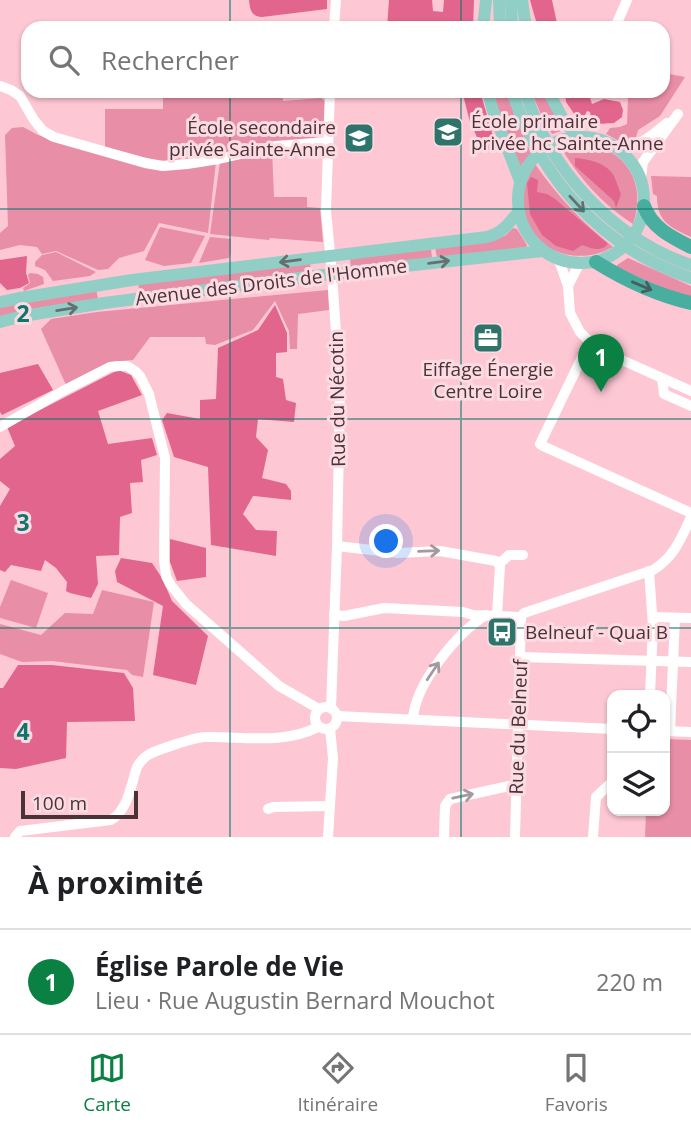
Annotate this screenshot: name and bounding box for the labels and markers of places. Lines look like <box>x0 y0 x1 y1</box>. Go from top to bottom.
place label: École primaire privée hc Sainte-Anne <box>471 108 664 156</box>
place label: École secondaire privée Sainte-Anne <box>169 114 336 162</box>
school or university icon: École primaire privée hc Sainte-Anne <box>431 115 465 149</box>
school or university icon: École secondaire privée Sainte-Anne <box>342 121 376 155</box>
office icon: Eiffage Énergie Centre Loire <box>471 321 505 355</box>
pin: 1 <box>578 334 624 392</box>
place label: Eiffage Énergie Centre Loire <box>422 356 554 404</box>
bus stop icon: Belneuf - Quai B <box>485 615 519 649</box>
place label: Belneuf - Quai B <box>525 619 668 645</box>

